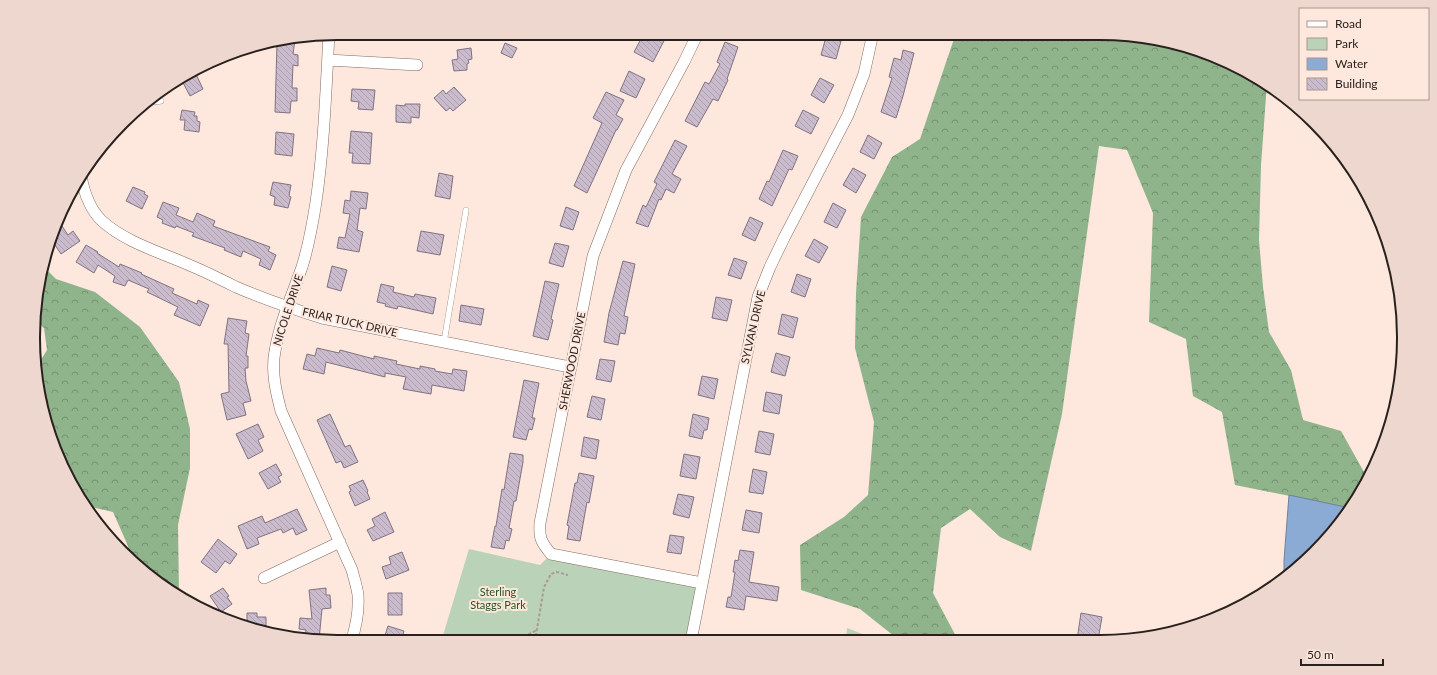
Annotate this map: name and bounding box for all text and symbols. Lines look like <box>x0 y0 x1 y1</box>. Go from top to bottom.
legend <box>1299 8 1429 100</box>
text: Road <box>1335 16 1362 31</box>
text: Park <box>1335 36 1359 51</box>
text: Water <box>1335 56 1368 71</box>
text: Building <box>1335 76 1378 91</box>
street label: NICOLE DRIVE <box>270 272 305 347</box>
street label: SYLVAN DRIVE <box>738 289 767 365</box>
street label: FRIAR TUCK DRIVE <box>301 304 399 339</box>
street label: SHERWOOD DRIVE <box>556 311 587 411</box>
park label: Sterling Staggs Park <box>470 585 526 611</box>
scale bar <box>1301 641 1383 667</box>
text: 50 m <box>1307 647 1334 662</box>

